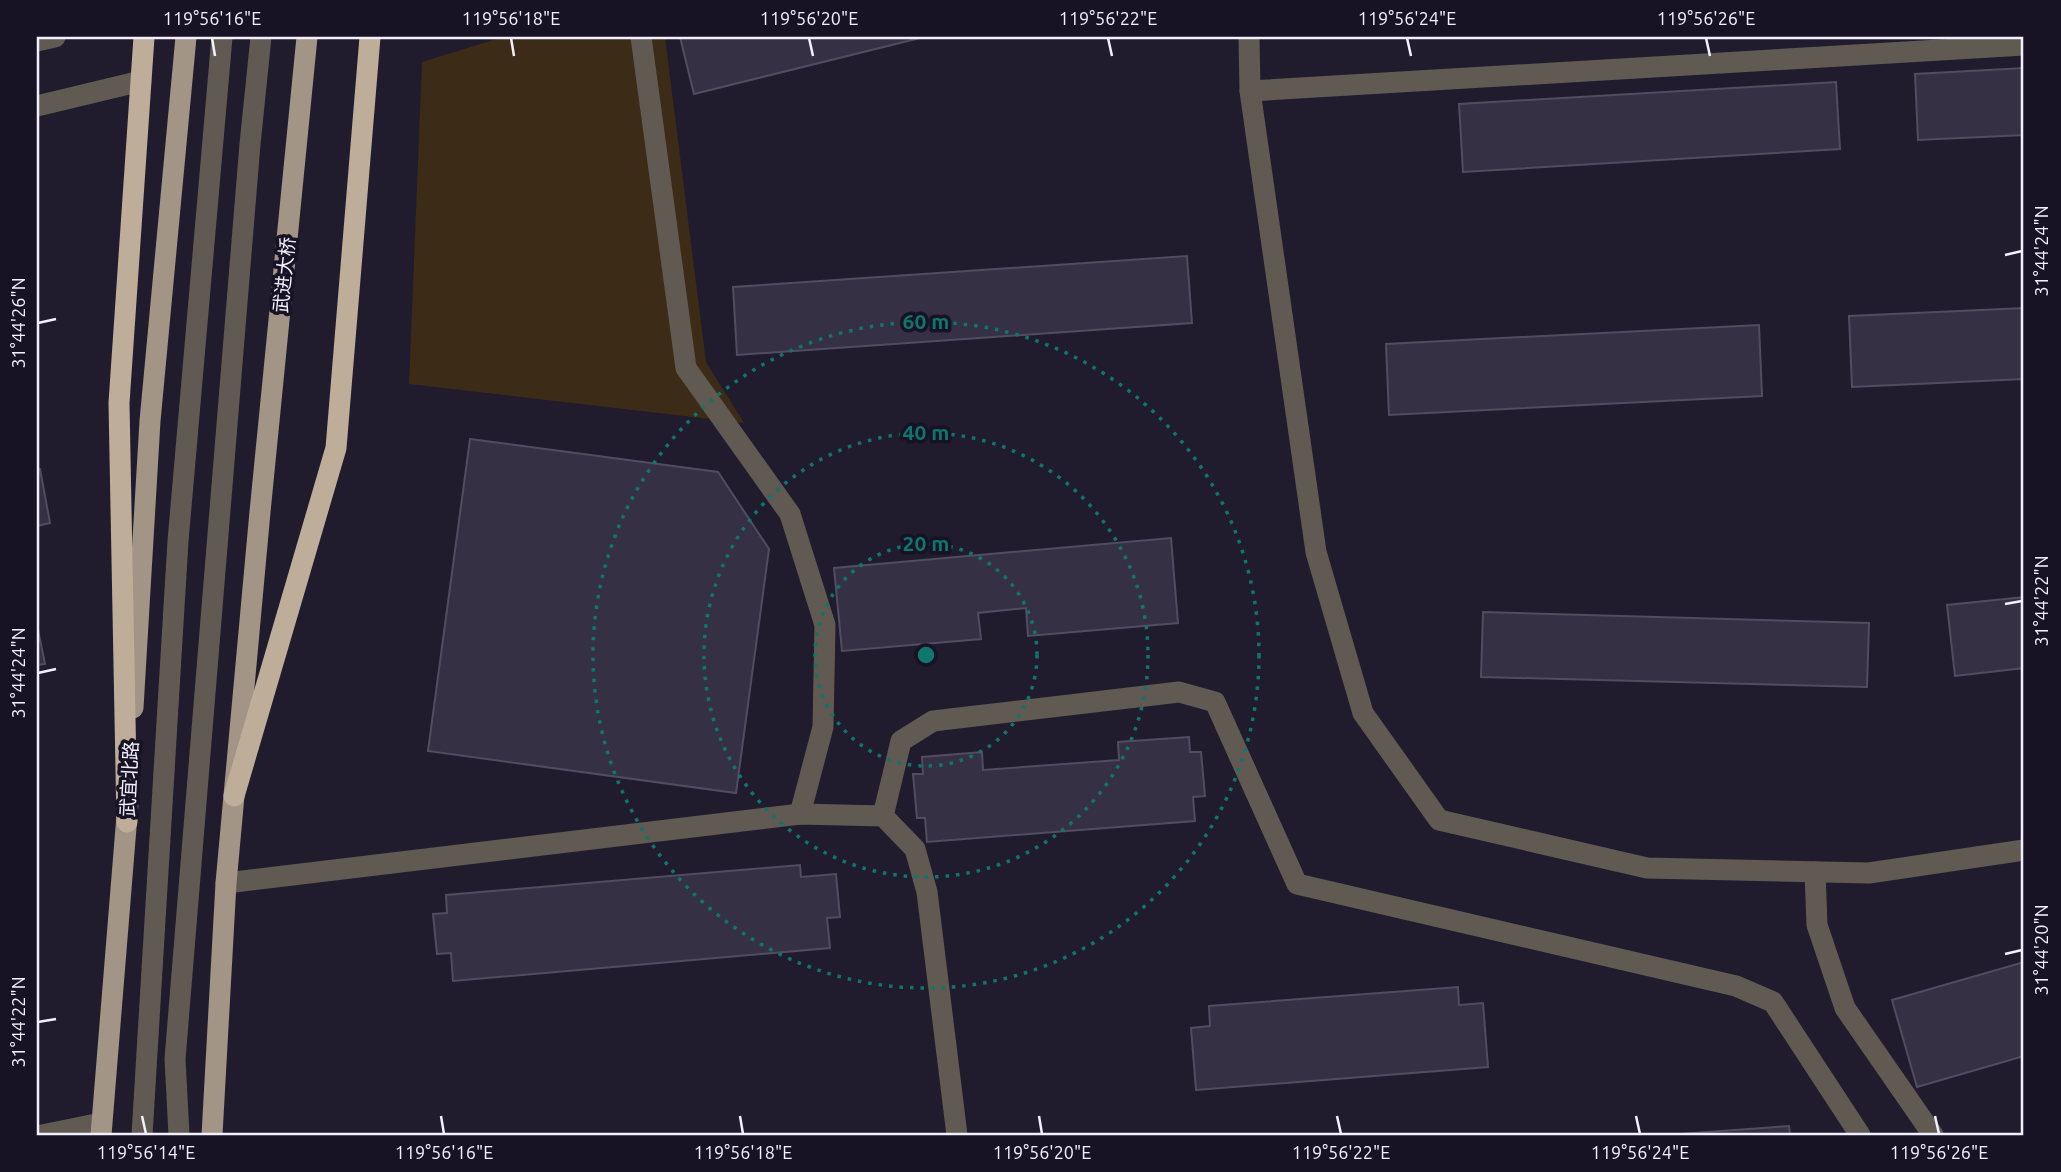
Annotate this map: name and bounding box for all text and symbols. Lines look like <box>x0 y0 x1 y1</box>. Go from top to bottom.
text: 119°56'16"E <box>163 8 261 28</box>
text: 119°56'18"E <box>462 8 560 28</box>
text: 119°56'20"E <box>760 8 858 28</box>
text: 119°56'22"E <box>1059 8 1157 28</box>
text: 119°56'24"E <box>1358 8 1456 28</box>
text: 119°56'26"E <box>1657 8 1755 28</box>
text: 31°44'24"N <box>2031 205 2051 297</box>
street label: 武进大桥 <box>269 236 299 314</box>
text: 31°44'26"N <box>8 277 28 369</box>
text: 60 m <box>903 309 949 333</box>
text: 40 m <box>903 420 949 444</box>
text: 20 m <box>903 531 949 555</box>
text: 31°44'22"N <box>2031 555 2051 647</box>
text: 31°44'24"N <box>8 627 28 719</box>
centre of rings <box>914 643 938 667</box>
street label: 武宜北路 <box>116 740 142 818</box>
text: 31°44'20"N <box>2031 904 2051 996</box>
text: 31°44'22"N <box>8 976 28 1068</box>
text: 119°56'14"E <box>97 1142 195 1162</box>
text: 119°56'16"E <box>395 1142 493 1162</box>
text: 119°56'18"E <box>694 1142 792 1162</box>
text: 119°56'20"E <box>993 1142 1091 1162</box>
text: 119°56'22"E <box>1292 1142 1390 1162</box>
text: 119°56'24"E <box>1591 1142 1689 1162</box>
text: 119°56'26"E <box>1890 1142 1988 1162</box>

